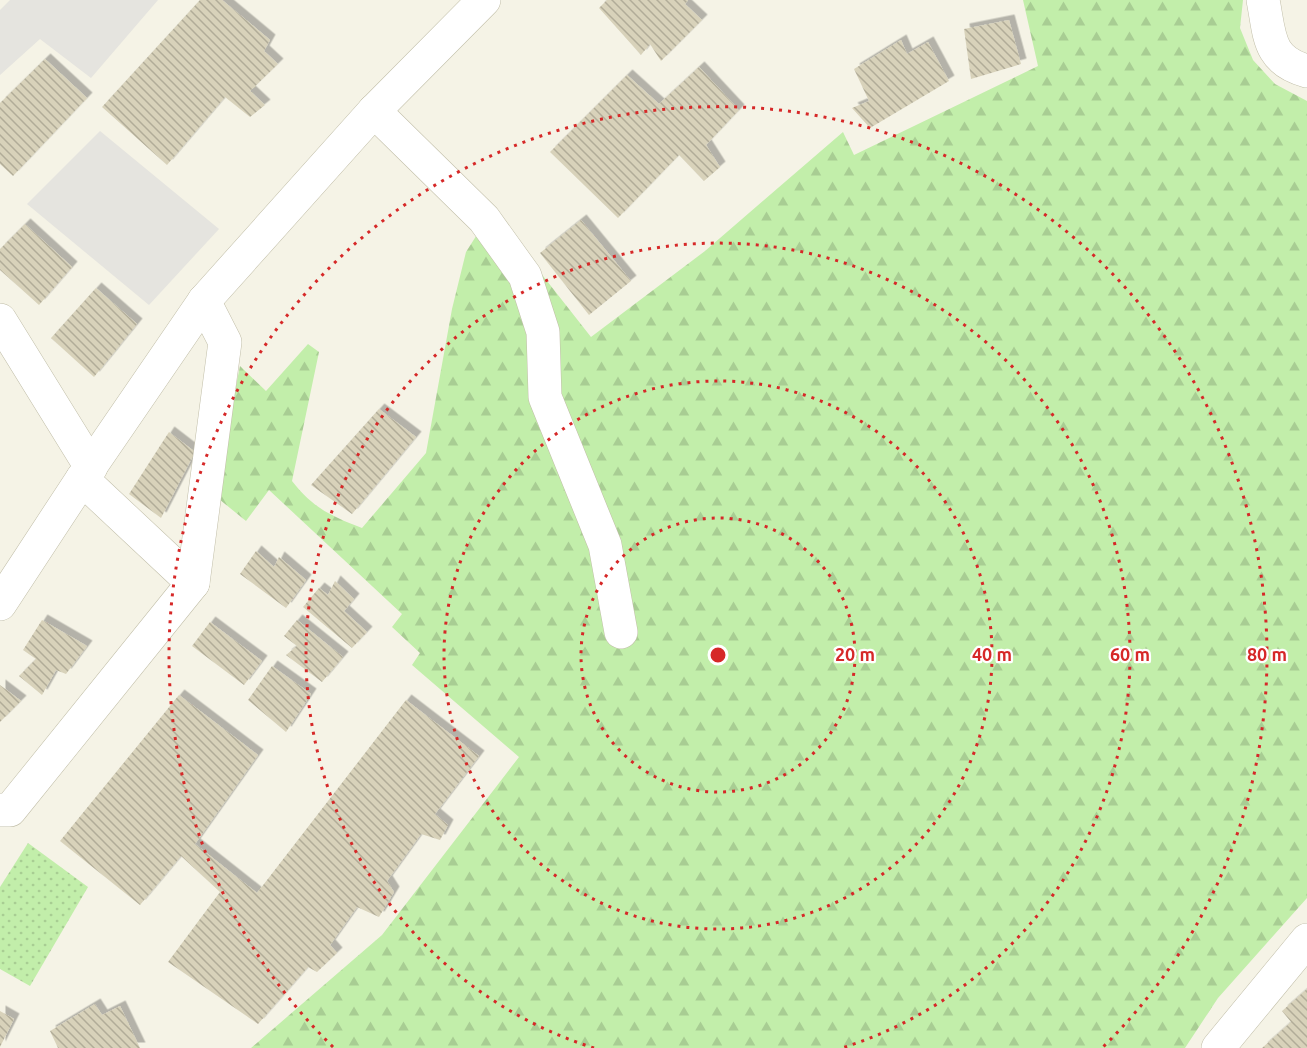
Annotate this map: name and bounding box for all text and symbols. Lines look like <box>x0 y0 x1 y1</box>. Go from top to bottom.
text: 20 m <box>835 644 875 664</box>
text: 40 m <box>972 644 1012 664</box>
text: 60 m <box>1110 644 1150 664</box>
text: 80 m <box>1247 644 1287 664</box>
centre of rings <box>708 645 728 665</box>

